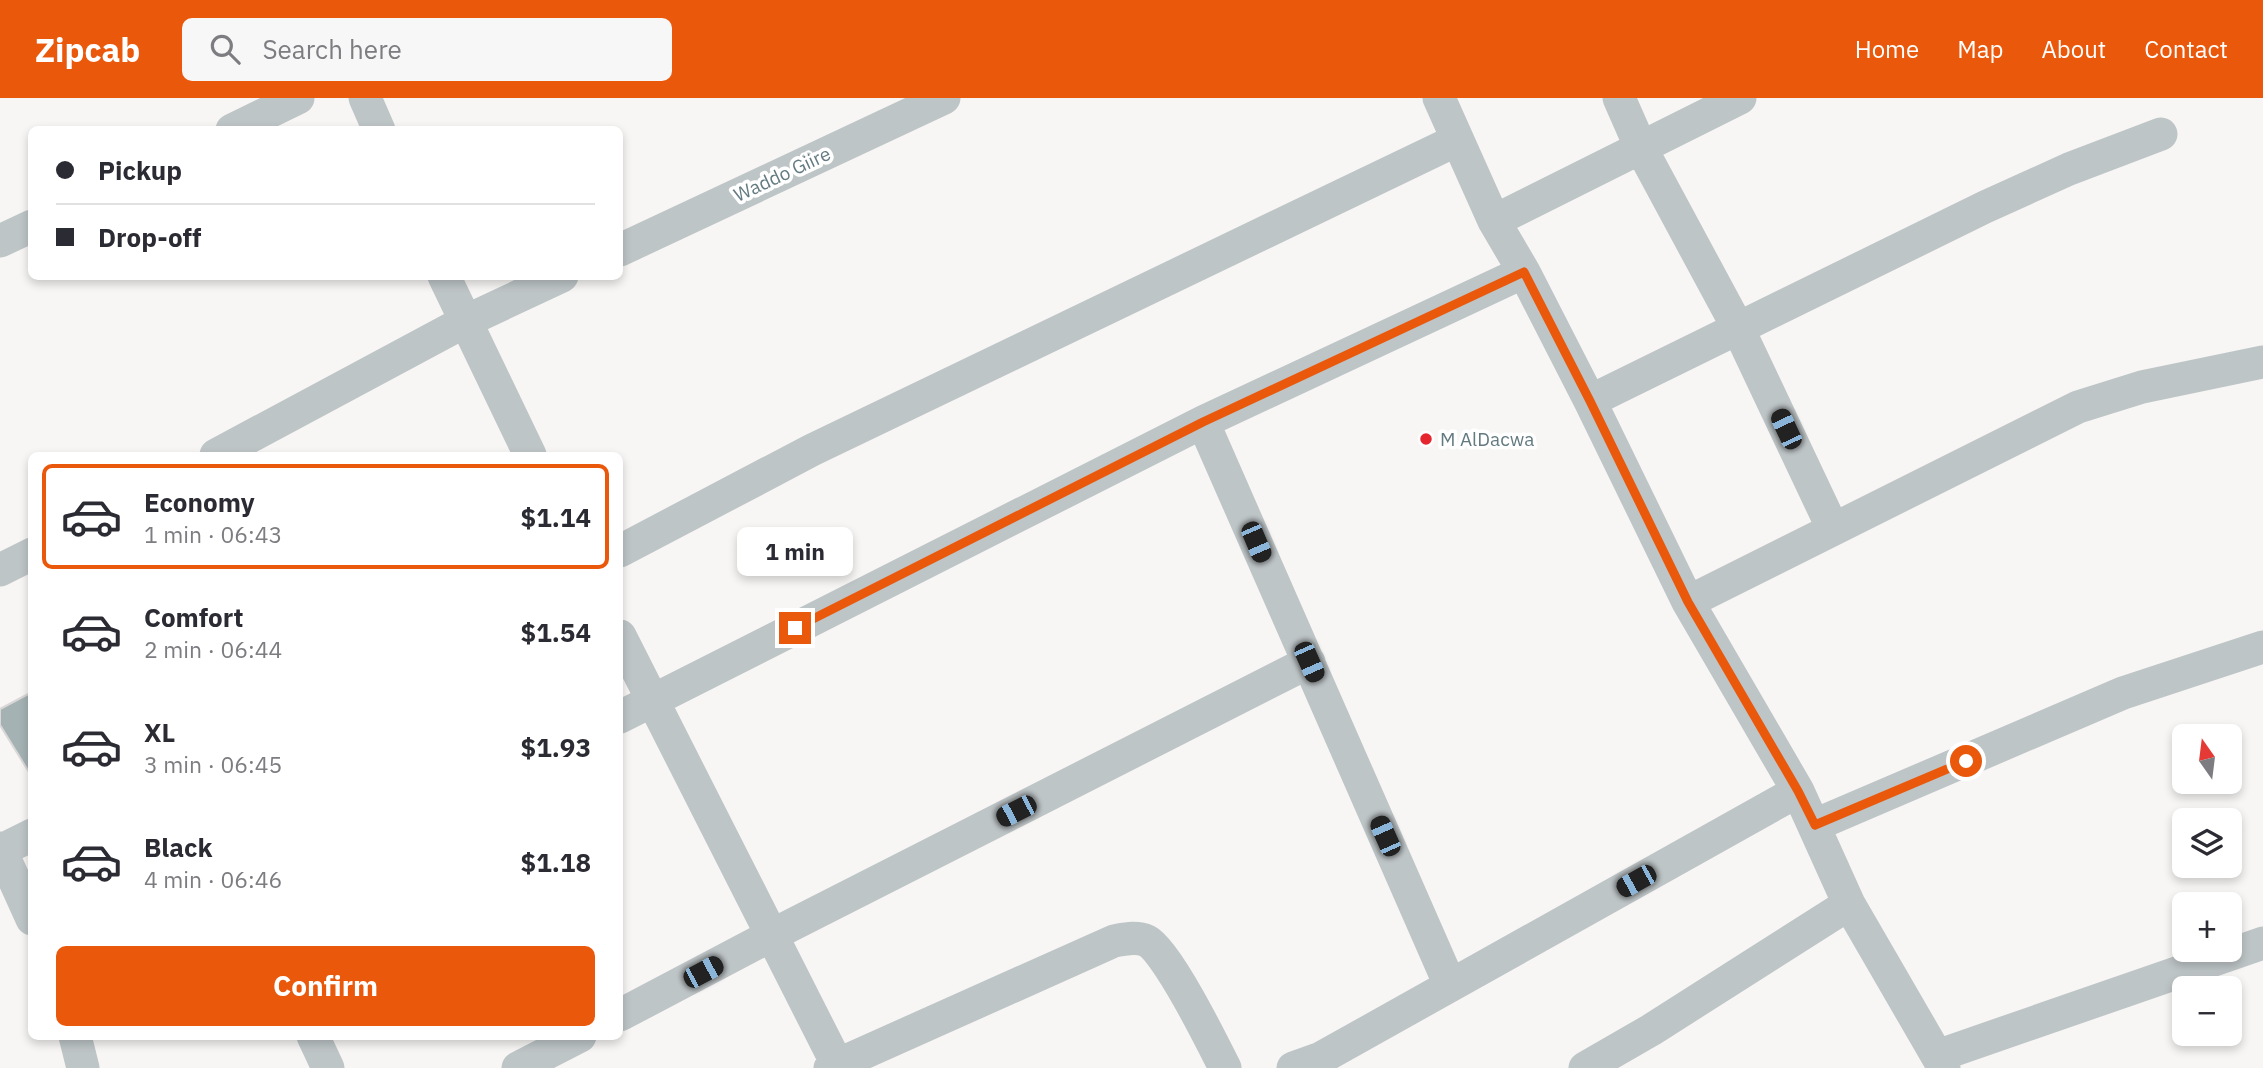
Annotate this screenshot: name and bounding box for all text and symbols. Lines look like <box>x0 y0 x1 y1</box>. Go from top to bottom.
search box <box>182 18 672 81</box>
text: Zipcab <box>35 28 140 71</box>
icon: search <box>206 30 244 68</box>
text: Search here <box>262 32 402 66</box>
text: Home <box>1855 33 1919 65</box>
text: Map <box>1957 33 2003 65</box>
text: About <box>2041 33 2106 65</box>
text: Contact <box>2144 33 2228 65</box>
street label: Waddo Giire <box>730 141 834 207</box>
text: Pickup <box>98 153 182 187</box>
text: Drop-off <box>98 220 201 254</box>
car <box>1768 406 1805 452</box>
place label: M AlDacwa <box>1440 427 1534 451</box>
marker: M AlDacwa <box>1418 431 1434 447</box>
icon: car <box>60 485 123 548</box>
text: Economy <box>144 485 255 519</box>
text: $1.14 <box>521 500 591 534</box>
text: 1 min · 06:43 <box>144 519 282 549</box>
car <box>1239 519 1274 565</box>
callout: 1 min <box>737 526 853 575</box>
text: 1 min <box>765 536 825 566</box>
icon: car <box>60 600 123 663</box>
text: Comfort <box>144 600 243 634</box>
route end <box>779 612 811 644</box>
text: $1.54 <box>521 615 591 649</box>
text: 2 min · 06:44 <box>144 634 282 664</box>
car <box>1291 639 1328 685</box>
icon: car <box>60 715 123 778</box>
text: XL <box>144 715 175 749</box>
north arrow <box>2172 724 2242 794</box>
map controls <box>2172 724 2242 1046</box>
text: $1.93 <box>521 730 591 764</box>
route start <box>1950 745 1982 777</box>
text: 3 min · 06:45 <box>144 749 282 779</box>
car <box>993 792 1040 830</box>
button: layers <box>2172 808 2242 878</box>
car <box>1367 813 1404 859</box>
icon: car <box>60 830 123 893</box>
text: Black <box>144 830 212 864</box>
text: $1.18 <box>521 845 591 879</box>
car <box>1613 862 1660 900</box>
text: 4 min · 06:46 <box>144 864 282 894</box>
button: + <box>2172 892 2242 962</box>
button: Confirm <box>56 946 595 1026</box>
car <box>680 953 727 991</box>
button: − <box>2172 976 2242 1046</box>

